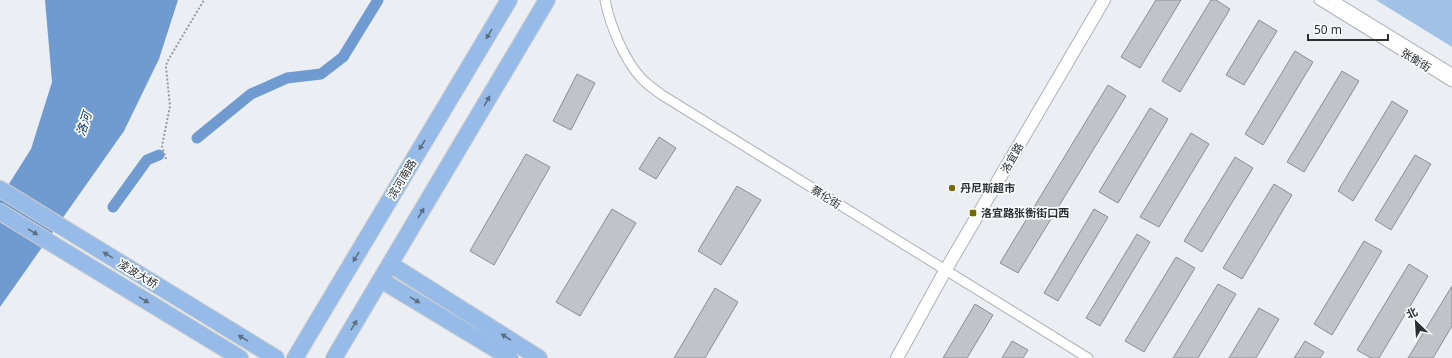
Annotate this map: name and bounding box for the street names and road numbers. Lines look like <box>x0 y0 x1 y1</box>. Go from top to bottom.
street label: 张衡街 <box>1398 44 1434 75</box>
street label: 洛宜路 <box>997 140 1026 176</box>
street label: 滨河南路 <box>384 156 419 201</box>
street label: 蔡伦街 <box>808 181 844 212</box>
street label: 凌波大桥 <box>116 256 161 291</box>

